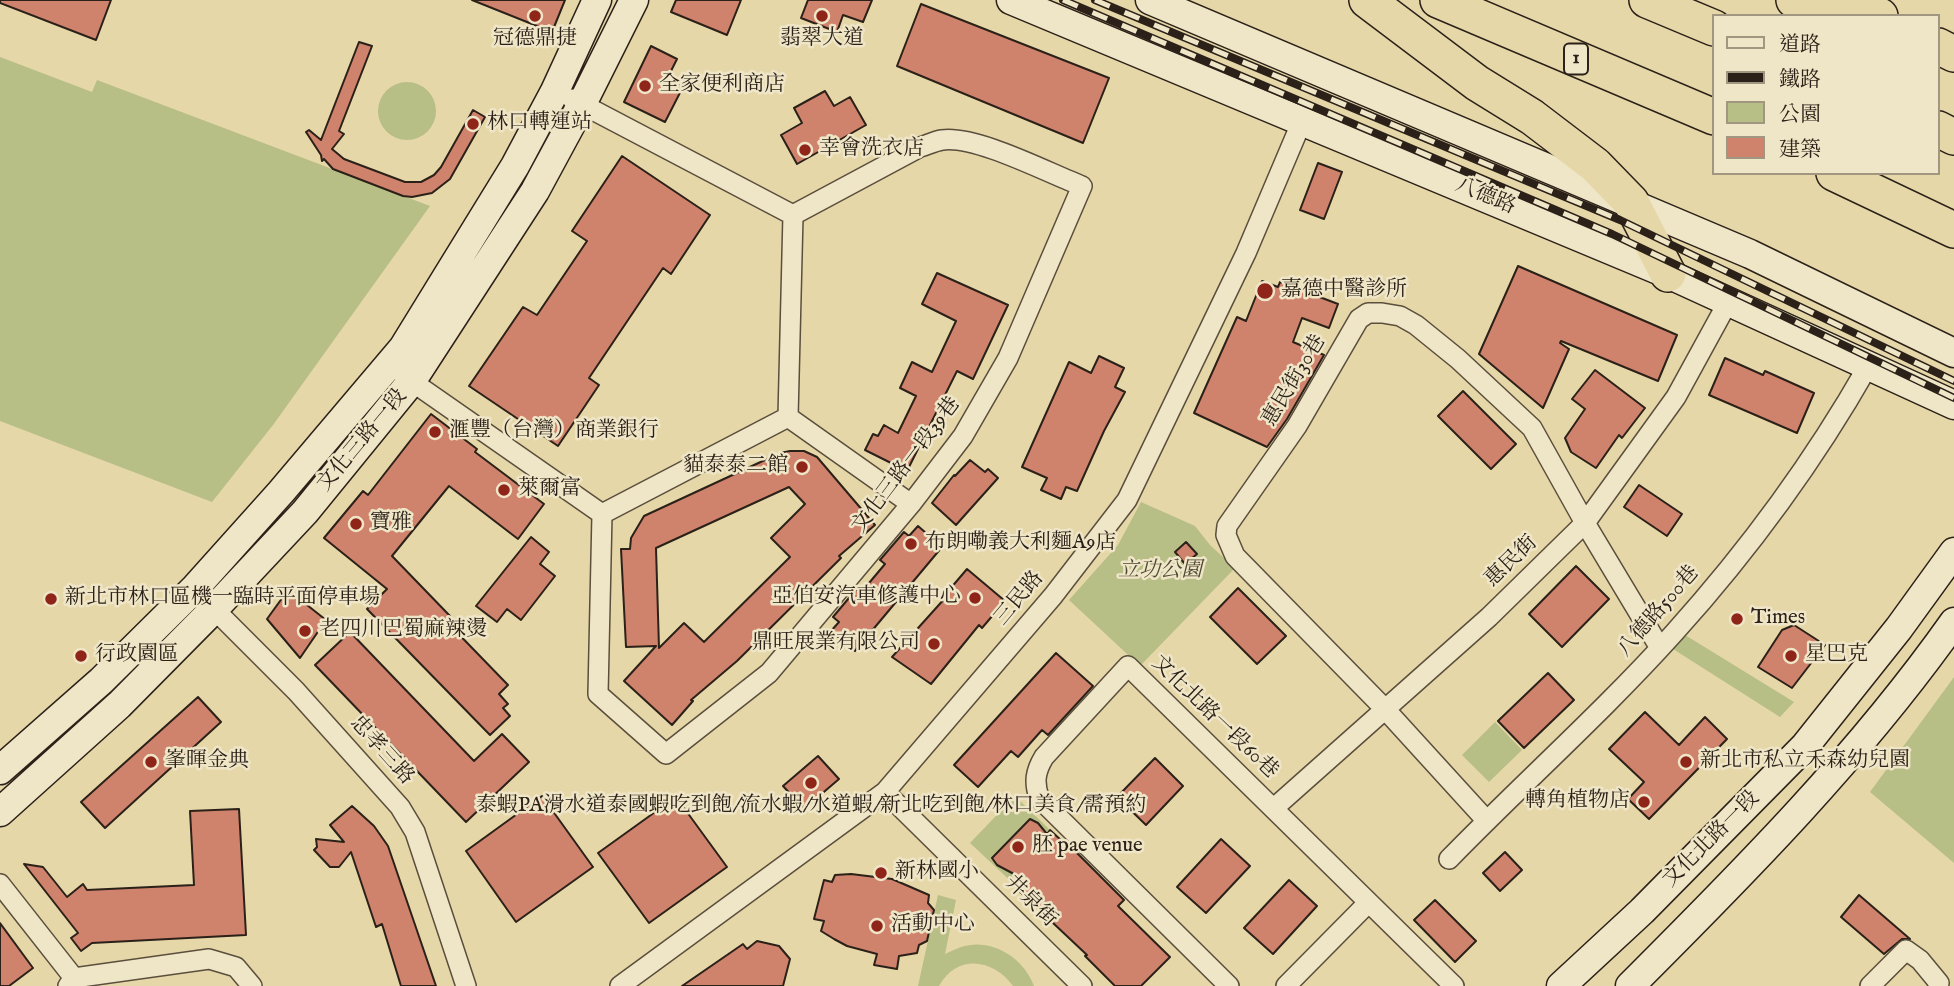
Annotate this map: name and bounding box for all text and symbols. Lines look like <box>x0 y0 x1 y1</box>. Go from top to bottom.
marker: 冠德鼎捷 <box>527 8 543 24</box>
marker: 翡翠大道 <box>814 8 830 24</box>
legend <box>1713 14 1940 175</box>
place label: 冠德鼎捷 <box>493 27 577 53</box>
place label: 翡翠大道 <box>780 27 864 53</box>
text: 道路 <box>1779 32 1821 59</box>
road number: 1 <box>1564 44 1588 74</box>
text: 鐵路 <box>1779 67 1821 94</box>
place label: 全家便利商店 <box>659 73 785 99</box>
marker: 全家便利商店 <box>637 78 653 94</box>
text: 公園 <box>1779 102 1821 129</box>
place label: 林口轉運站 <box>487 111 592 137</box>
marker: 林口轉運站 <box>465 116 481 132</box>
place label: 幸會洗衣店 <box>819 137 924 163</box>
text: 建築 <box>1779 137 1821 164</box>
marker: 幸會洗衣店 <box>797 142 813 158</box>
street label: 八德路 <box>1451 173 1519 221</box>
place label: 嘉德中醫診所 <box>1281 278 1407 304</box>
marker: 嘉德中醫診所 <box>1255 281 1275 301</box>
street label: 惠民街30巷 <box>1258 331 1332 431</box>
street label: 文化三路一段 <box>313 385 413 497</box>
street label: 文化三路一段39巷 <box>848 393 966 539</box>
place label: 滙豐（台灣）商業銀行 <box>449 419 659 445</box>
marker: 滙豐（台灣）商業銀行 <box>427 424 443 440</box>
place label: 貓泰泰二館 <box>683 454 788 480</box>
marker: 貓泰泰二館 <box>794 459 810 475</box>
place label: 萊爾富 <box>518 477 581 503</box>
marker: 萊爾富 <box>496 482 512 498</box>
place label: 寶雅 <box>370 511 412 537</box>
marker: 寶雅 <box>348 516 364 532</box>
place label: 布朗嘞義大利麵A9店 <box>925 531 1116 557</box>
street label: 惠民街 <box>1481 531 1543 593</box>
marker: 布朗嘞義大利麵A9店 <box>903 536 919 552</box>
park label: 立功公園 <box>1118 559 1202 585</box>
street label: 八德路500巷 <box>1613 561 1705 663</box>
street label: 三民路 <box>990 567 1050 631</box>
place label: 亞伯安汽車修護中心 <box>772 585 961 611</box>
place label: 新北市林口區機一臨時平面停車場 <box>65 586 380 612</box>
marker: 亞伯安汽車修護中心 <box>967 590 983 606</box>
marker: 新北市林口區機一臨時平面停車場 <box>43 591 59 607</box>
place label: Times <box>1751 606 1805 632</box>
marker: Times <box>1729 611 1745 627</box>
place label: 老四川巴蜀麻辣燙 <box>319 618 487 644</box>
marker: 老四川巴蜀麻辣燙 <box>297 623 313 639</box>
place label: 鼎旺展業有限公司 <box>752 631 920 657</box>
marker: 鼎旺展業有限公司 <box>926 636 942 652</box>
place label: 行政園區 <box>95 643 179 669</box>
place label: 星巴克 <box>1805 643 1868 669</box>
marker: 行政園區 <box>73 648 89 664</box>
marker: 星巴克 <box>1783 648 1799 664</box>
street label: 文化北路一段60巷 <box>1145 651 1283 785</box>
street label: 忠孝三路 <box>344 711 418 791</box>
place label: 峯暉金典 <box>165 749 249 775</box>
place label: 新北市私立禾森幼兒園 <box>1700 749 1910 775</box>
marker: 峯暉金典 <box>143 754 159 770</box>
marker: 新北市私立禾森幼兒園 <box>1678 754 1694 770</box>
marker: 泰蝦PA滑水道泰國蝦吃到飽/流水蝦/水道蝦/新北吃到飽/林口美食/需預約 <box>803 775 819 791</box>
street label: 文化北路一段 <box>1659 787 1765 893</box>
place label: 轉角植物店 <box>1525 789 1630 815</box>
place label: 泰蝦PA滑水道泰國蝦吃到飽/流水蝦/水道蝦/新北吃到飽/林口美食/需預約 <box>476 794 1146 820</box>
marker: 轉角植物店 <box>1636 794 1652 810</box>
place label: 胚 pae venue <box>1032 834 1143 860</box>
marker: 胚 pae venue <box>1010 839 1026 855</box>
place label: 新林國小 <box>895 860 979 886</box>
marker: 新林國小 <box>873 865 889 881</box>
street label: 井泉街 <box>999 871 1061 933</box>
place label: 活動中心 <box>891 913 975 939</box>
marker: 活動中心 <box>869 918 885 934</box>

